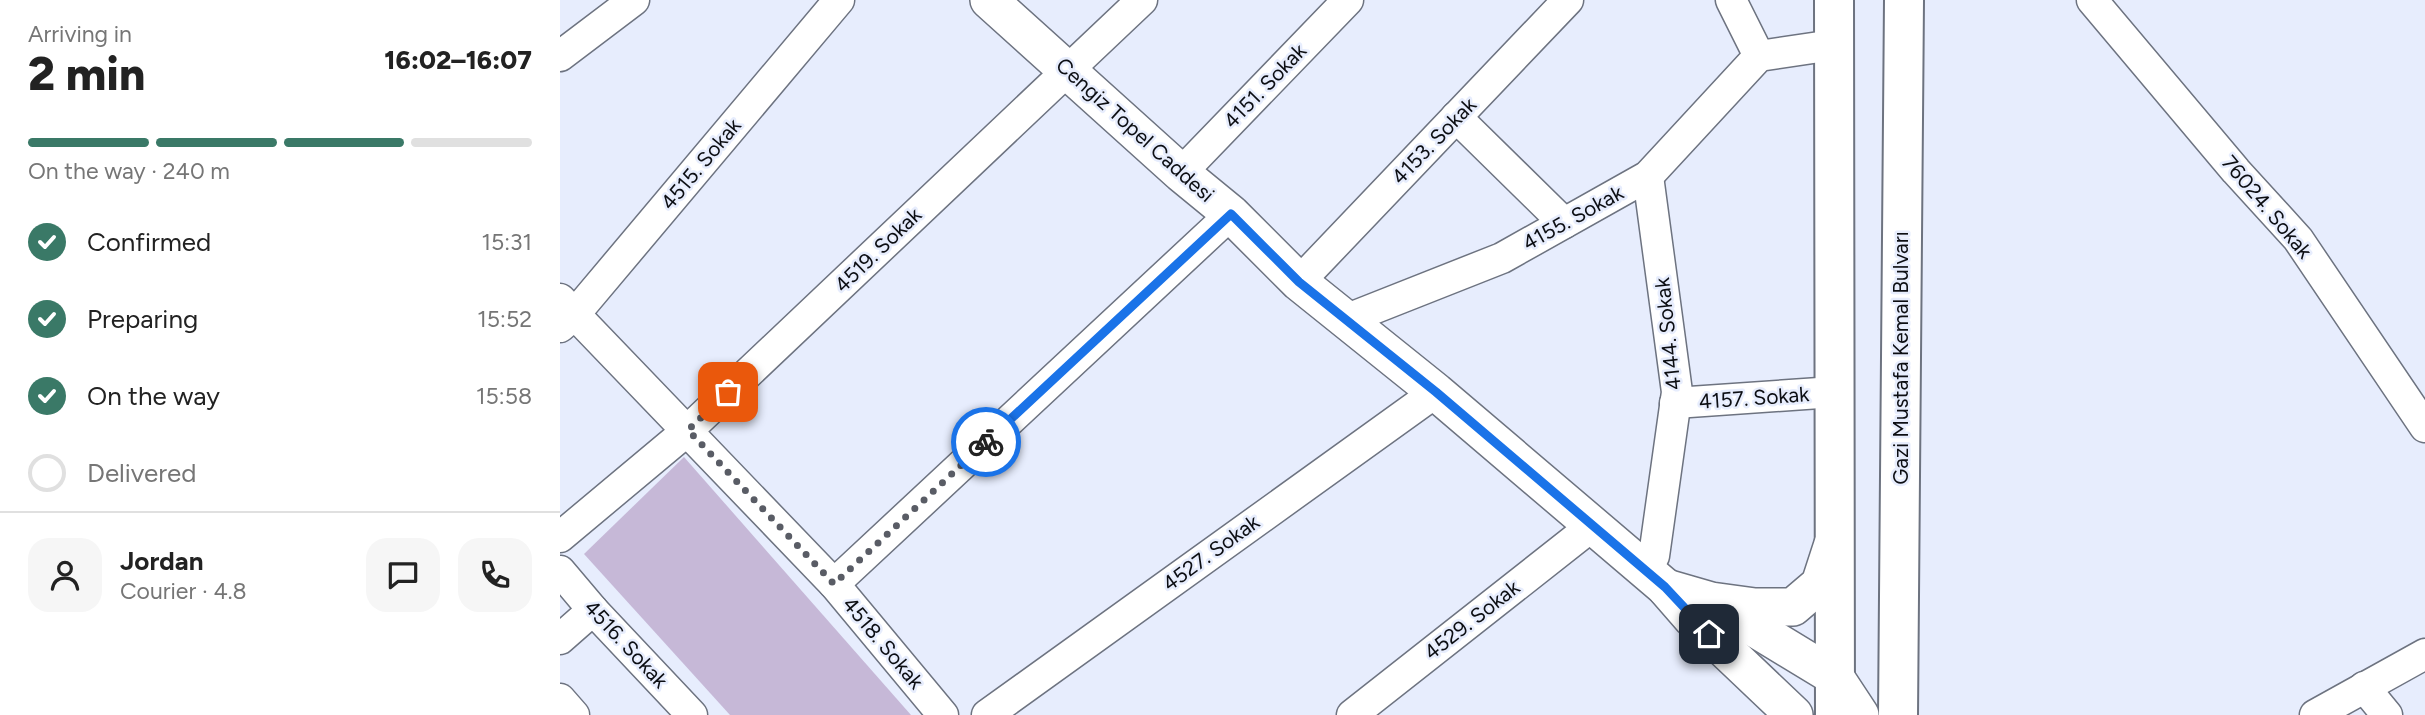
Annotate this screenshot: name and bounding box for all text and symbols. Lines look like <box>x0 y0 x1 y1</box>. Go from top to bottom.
text: Arriving in <box>28 20 132 48</box>
street label: 4151. Sokak <box>1218 38 1312 133</box>
text: 16:02–16:07 <box>384 44 532 76</box>
text: 2 min <box>28 46 145 102</box>
street label: Cengiz Topel Caddesi <box>1051 52 1219 207</box>
street label: 4153. Sokak <box>1386 92 1482 189</box>
street label: 4515. Sokak <box>655 112 746 214</box>
street label: 76024. Sokak <box>2217 150 2318 264</box>
text: On the way · 240 m <box>28 157 230 185</box>
street label: 4155. Sokak <box>1518 179 1628 255</box>
street label: 4519. Sokak <box>829 201 927 297</box>
icon: check <box>28 223 66 261</box>
text: Confirmed <box>87 226 211 258</box>
text: 15:31 <box>481 228 532 256</box>
street label: Gazi Mustafa Kemal Bulvarı <box>1888 231 1913 485</box>
street label: 4144. Sokak <box>1649 276 1686 392</box>
icon: check <box>28 300 66 338</box>
text: Preparing <box>87 303 198 335</box>
text: 15:52 <box>477 305 532 333</box>
pin <box>698 362 758 422</box>
icon: bag <box>709 373 747 411</box>
icon: check <box>28 377 66 415</box>
text: On the way <box>87 380 220 412</box>
street label: 4157. Sokak <box>1698 381 1811 414</box>
text: 15:58 <box>476 382 532 410</box>
courier <box>951 407 1021 477</box>
icon: bike <box>967 423 1005 461</box>
text: Delivered <box>87 457 196 489</box>
street label: 4527. Sokak <box>1157 509 1265 596</box>
button: person <box>28 538 102 612</box>
button: chat <box>366 538 440 612</box>
button: phone <box>458 538 532 612</box>
text: Jordan <box>120 545 203 577</box>
street label: 4529. Sokak <box>1419 574 1525 665</box>
text: Courier · 4.8 <box>120 577 247 605</box>
street label: 4518. Sokak <box>838 592 930 694</box>
street label: 4516. Sokak <box>579 594 674 693</box>
pin <box>1679 604 1739 664</box>
icon: home <box>1690 615 1728 653</box>

